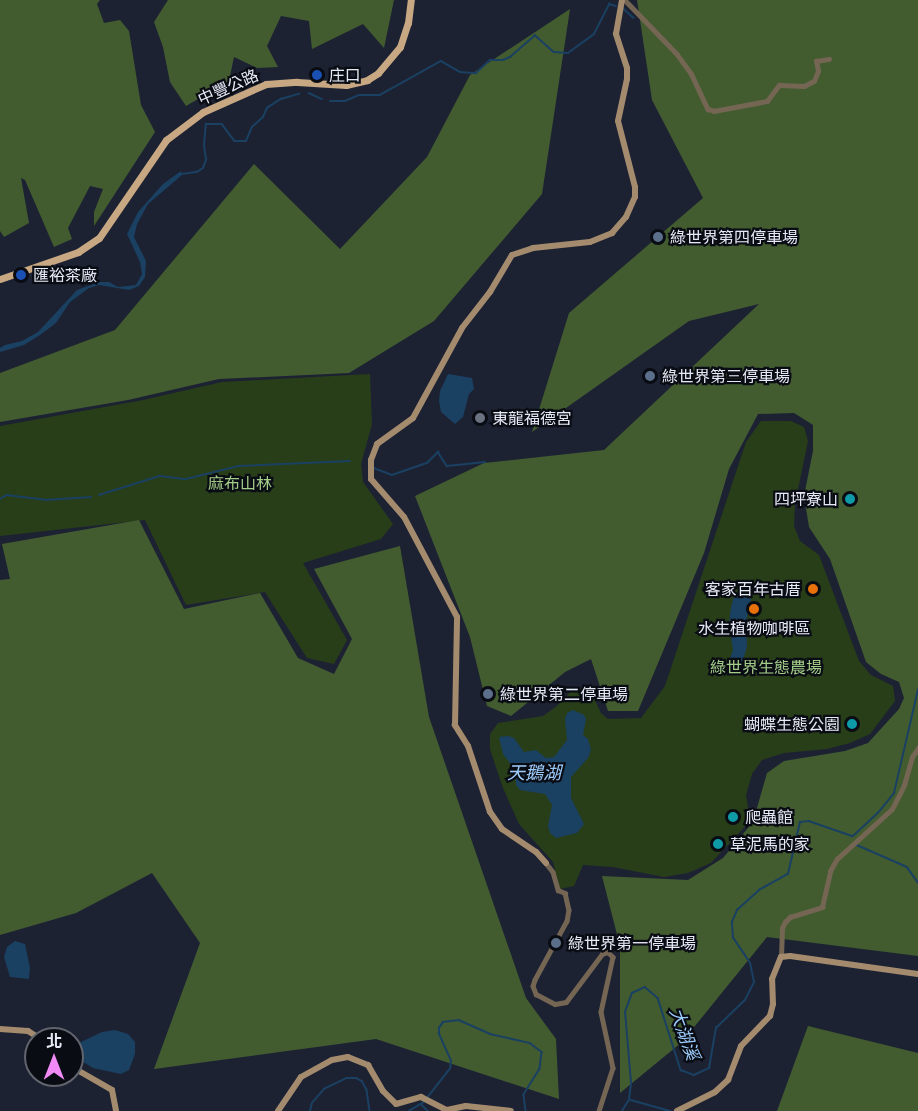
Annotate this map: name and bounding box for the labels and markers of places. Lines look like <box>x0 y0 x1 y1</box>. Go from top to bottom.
place label: 庄口 <box>329 65 361 85</box>
marker: 庄口 <box>310 68 324 82</box>
place label: 綠世界第四停車場 <box>670 227 798 247</box>
marker: 綠世界第四停車場 <box>651 230 665 244</box>
place label: 匯裕茶廠 <box>33 265 97 285</box>
marker: 匯裕茶廠 <box>14 268 28 282</box>
place label: 綠世界第三停車場 <box>662 366 790 386</box>
marker: 綠世界第三停車場 <box>643 369 657 383</box>
place label: 東龍福德宮 <box>492 408 572 428</box>
marker: 東龍福德宮 <box>473 411 487 425</box>
place label: 四坪寮山 <box>774 489 838 509</box>
marker: 四坪寮山 <box>843 492 857 506</box>
place label: 客家百年古厝 <box>705 579 801 599</box>
marker: 客家百年古厝 <box>806 582 820 596</box>
marker: 水生植物咖啡區 <box>747 602 761 616</box>
place label: 水生植物咖啡區 <box>698 618 810 638</box>
place label: 綠世界第二停車場 <box>500 684 628 704</box>
marker: 綠世界第二停車場 <box>481 687 495 701</box>
place label: 蝴蝶生態公園 <box>744 714 840 734</box>
marker: 蝴蝶生態公園 <box>845 717 859 731</box>
place label: 爬蟲館 <box>745 807 793 827</box>
marker: 爬蟲館 <box>726 810 740 824</box>
place label: 草泥馬的家 <box>730 834 810 854</box>
marker: 草泥馬的家 <box>711 837 725 851</box>
place label: 綠世界第一停車場 <box>568 933 696 953</box>
marker: 綠世界第一停車場 <box>549 936 563 950</box>

